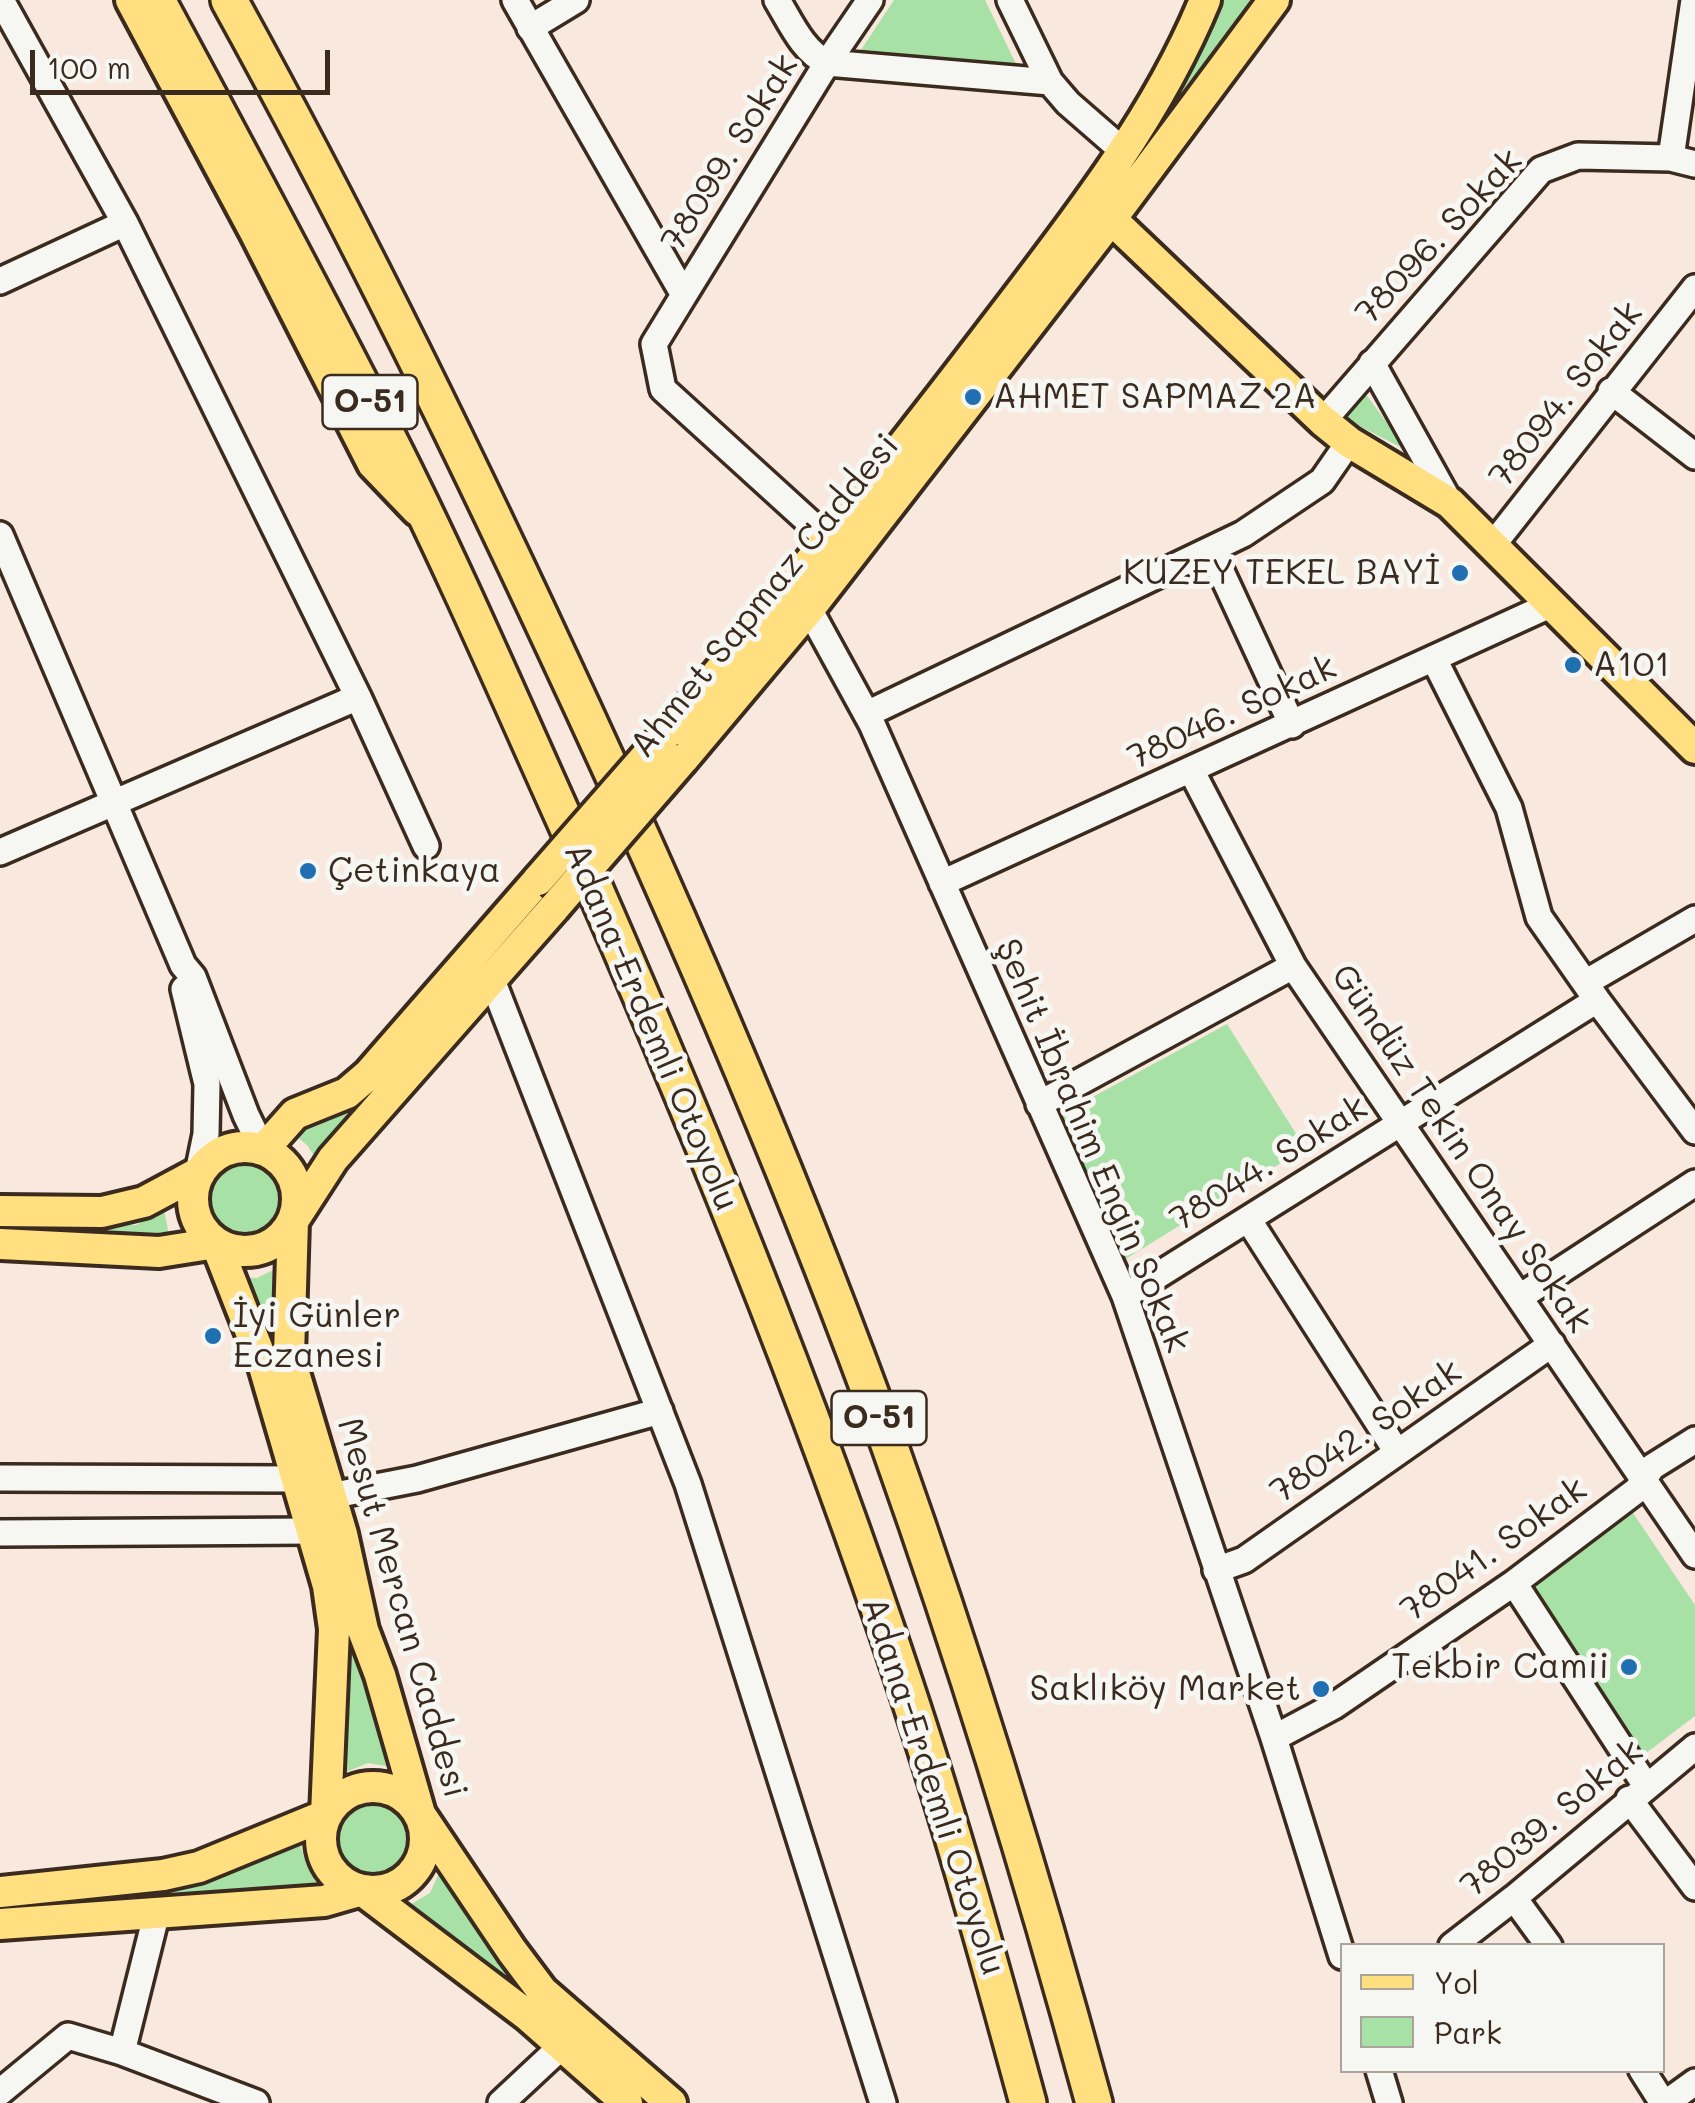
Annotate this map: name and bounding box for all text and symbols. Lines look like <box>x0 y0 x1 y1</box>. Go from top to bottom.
scale bar <box>35 30 335 92</box>
text: 100 m <box>47 47 131 87</box>
street label: 78099. Sokak <box>653 47 807 259</box>
street label: 78096. Sokak <box>1347 140 1531 334</box>
street label: 78094. Sokak <box>1480 294 1652 496</box>
road number: O-51 <box>322 375 418 429</box>
place label: AHMET SAPMAZ 2A <box>993 376 1317 418</box>
marker: AHMET SAPMAZ 2A <box>962 386 984 408</box>
street label: Ahmet Sapmaz Caddesi <box>622 426 908 766</box>
place label: KUZEY TEKEL BAYİ <box>1123 552 1440 594</box>
marker: KUZEY TEKEL BAYİ <box>1449 562 1471 584</box>
place label: A101 <box>1593 644 1670 686</box>
street label: 78046. Sokak <box>1121 646 1343 780</box>
marker: A101 <box>1562 654 1584 676</box>
street label: Adana-Erdemli Otoyolu <box>554 837 748 1217</box>
place label: Çetinkaya <box>328 850 501 892</box>
marker: Çetinkaya <box>297 860 319 882</box>
street label: Şehit İbrahim Engin Sokak <box>986 933 1198 1359</box>
street label: Gündüz Tekin Onay Sokak <box>1322 957 1600 1341</box>
street label: 78044. Sokak <box>1163 1087 1375 1241</box>
place label: İyi Günler Eczanesi <box>233 1295 401 1377</box>
marker: İyi Günler Eczanesi <box>202 1325 224 1347</box>
street label: 78042. Sokak <box>1263 1351 1469 1513</box>
road number: O-51 <box>832 1391 926 1445</box>
street label: Mesut Mercan Caddesi <box>328 1413 476 1803</box>
street label: 78041. Sokak <box>1393 1469 1595 1631</box>
street label: Adana-Erdemli Otoyolu <box>852 1592 1014 1980</box>
place label: Tekbir Camii <box>1391 1646 1609 1688</box>
marker: Tekbir Camii <box>1618 1656 1640 1678</box>
place label: Saklıköy Market <box>1029 1668 1301 1710</box>
marker: Saklıköy Market <box>1310 1678 1332 1700</box>
street label: 78039. Sokak <box>1453 1731 1651 1907</box>
legend <box>1340 1943 1665 2073</box>
text: Yol <box>1434 1962 1479 2002</box>
text: Park <box>1434 2012 1502 2052</box>

